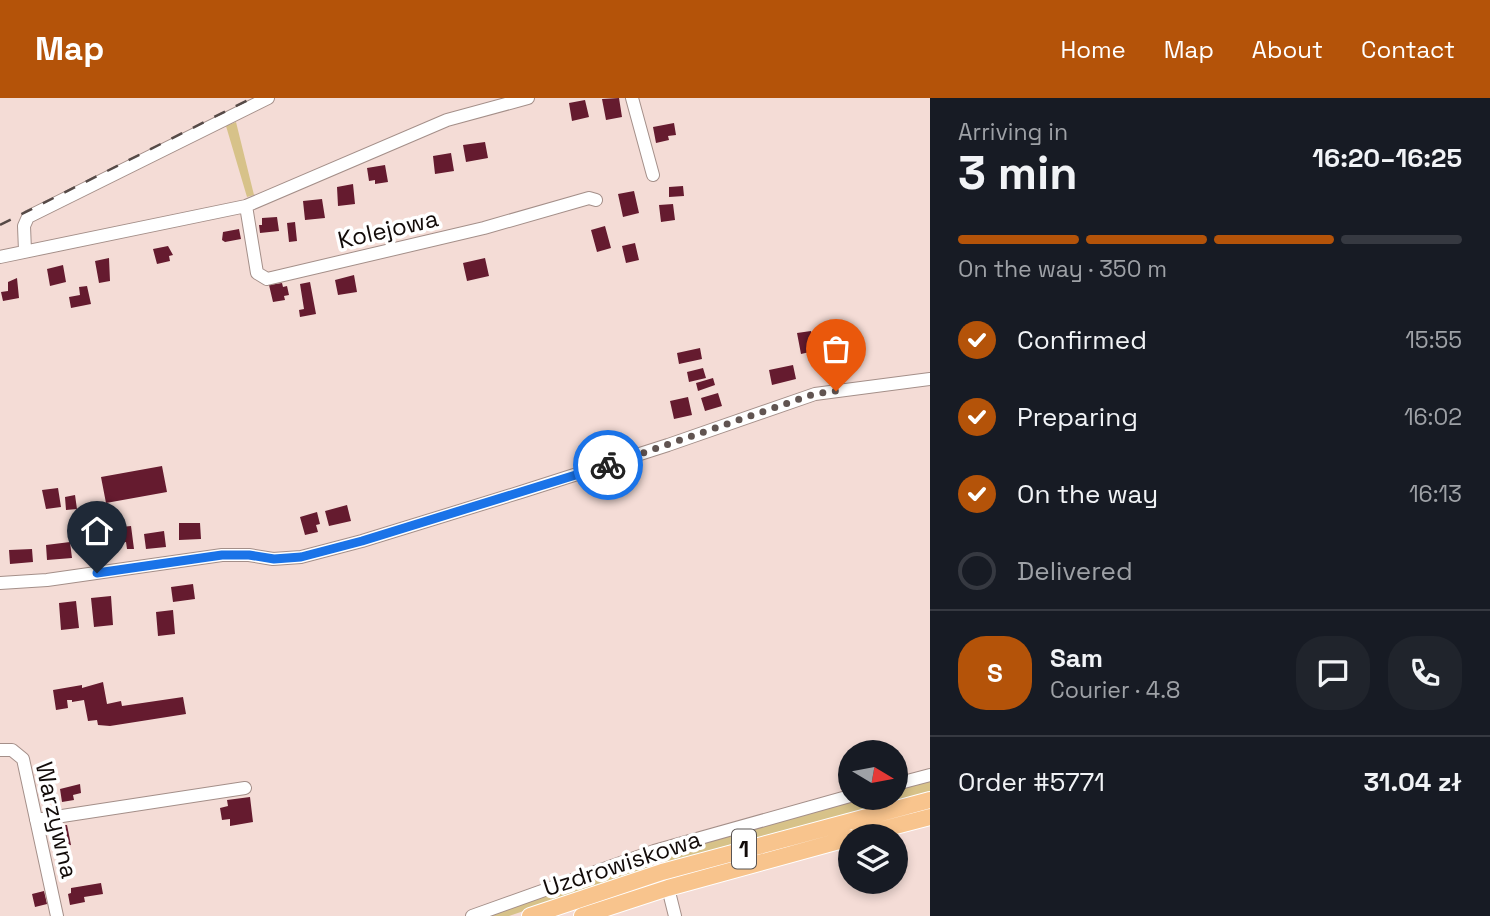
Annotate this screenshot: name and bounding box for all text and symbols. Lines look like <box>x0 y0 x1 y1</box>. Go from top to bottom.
text: Map <box>35 28 104 70</box>
text: Home <box>1060 34 1126 65</box>
text: Map <box>1164 34 1214 65</box>
text: About <box>1252 34 1323 65</box>
text: Contact <box>1361 34 1455 65</box>
text: Arriving in <box>958 117 1068 147</box>
text: 16:20–16:25 <box>1312 141 1462 175</box>
text: 3 min <box>958 144 1078 202</box>
street label: Kolejowa <box>335 202 442 256</box>
text: On the way · 350 m <box>958 254 1167 284</box>
pin <box>806 319 866 391</box>
icon: check <box>958 321 996 359</box>
text: Confirmed <box>1017 323 1147 357</box>
text: 15:55 <box>1405 325 1462 355</box>
icon: bag <box>817 330 855 368</box>
icon: check <box>958 398 996 436</box>
text: Preparing <box>1017 400 1138 434</box>
text: 16:02 <box>1404 402 1462 432</box>
courier <box>573 430 643 500</box>
icon: bike <box>589 446 627 484</box>
icon: check <box>958 475 996 513</box>
text: On the way <box>1017 477 1158 511</box>
text: 16:13 <box>1409 479 1462 509</box>
pin <box>67 501 127 573</box>
icon: home <box>78 512 116 550</box>
text: Delivered <box>1017 554 1133 588</box>
button: chat <box>1296 636 1370 710</box>
button: phone <box>1388 636 1462 710</box>
text: Sam <box>1050 641 1103 675</box>
text: S <box>987 656 1003 690</box>
text: Courier · 4.8 <box>1050 675 1180 705</box>
north arrow <box>838 740 908 810</box>
map controls <box>838 740 908 894</box>
street label: Warzywna <box>29 759 85 881</box>
text: Order #5771 <box>958 765 1105 799</box>
text: 31.04 zł <box>1363 765 1462 799</box>
street label: Uzdrowiskowa <box>539 823 705 903</box>
button: layers <box>838 824 908 894</box>
road number: 1 <box>732 830 756 869</box>

